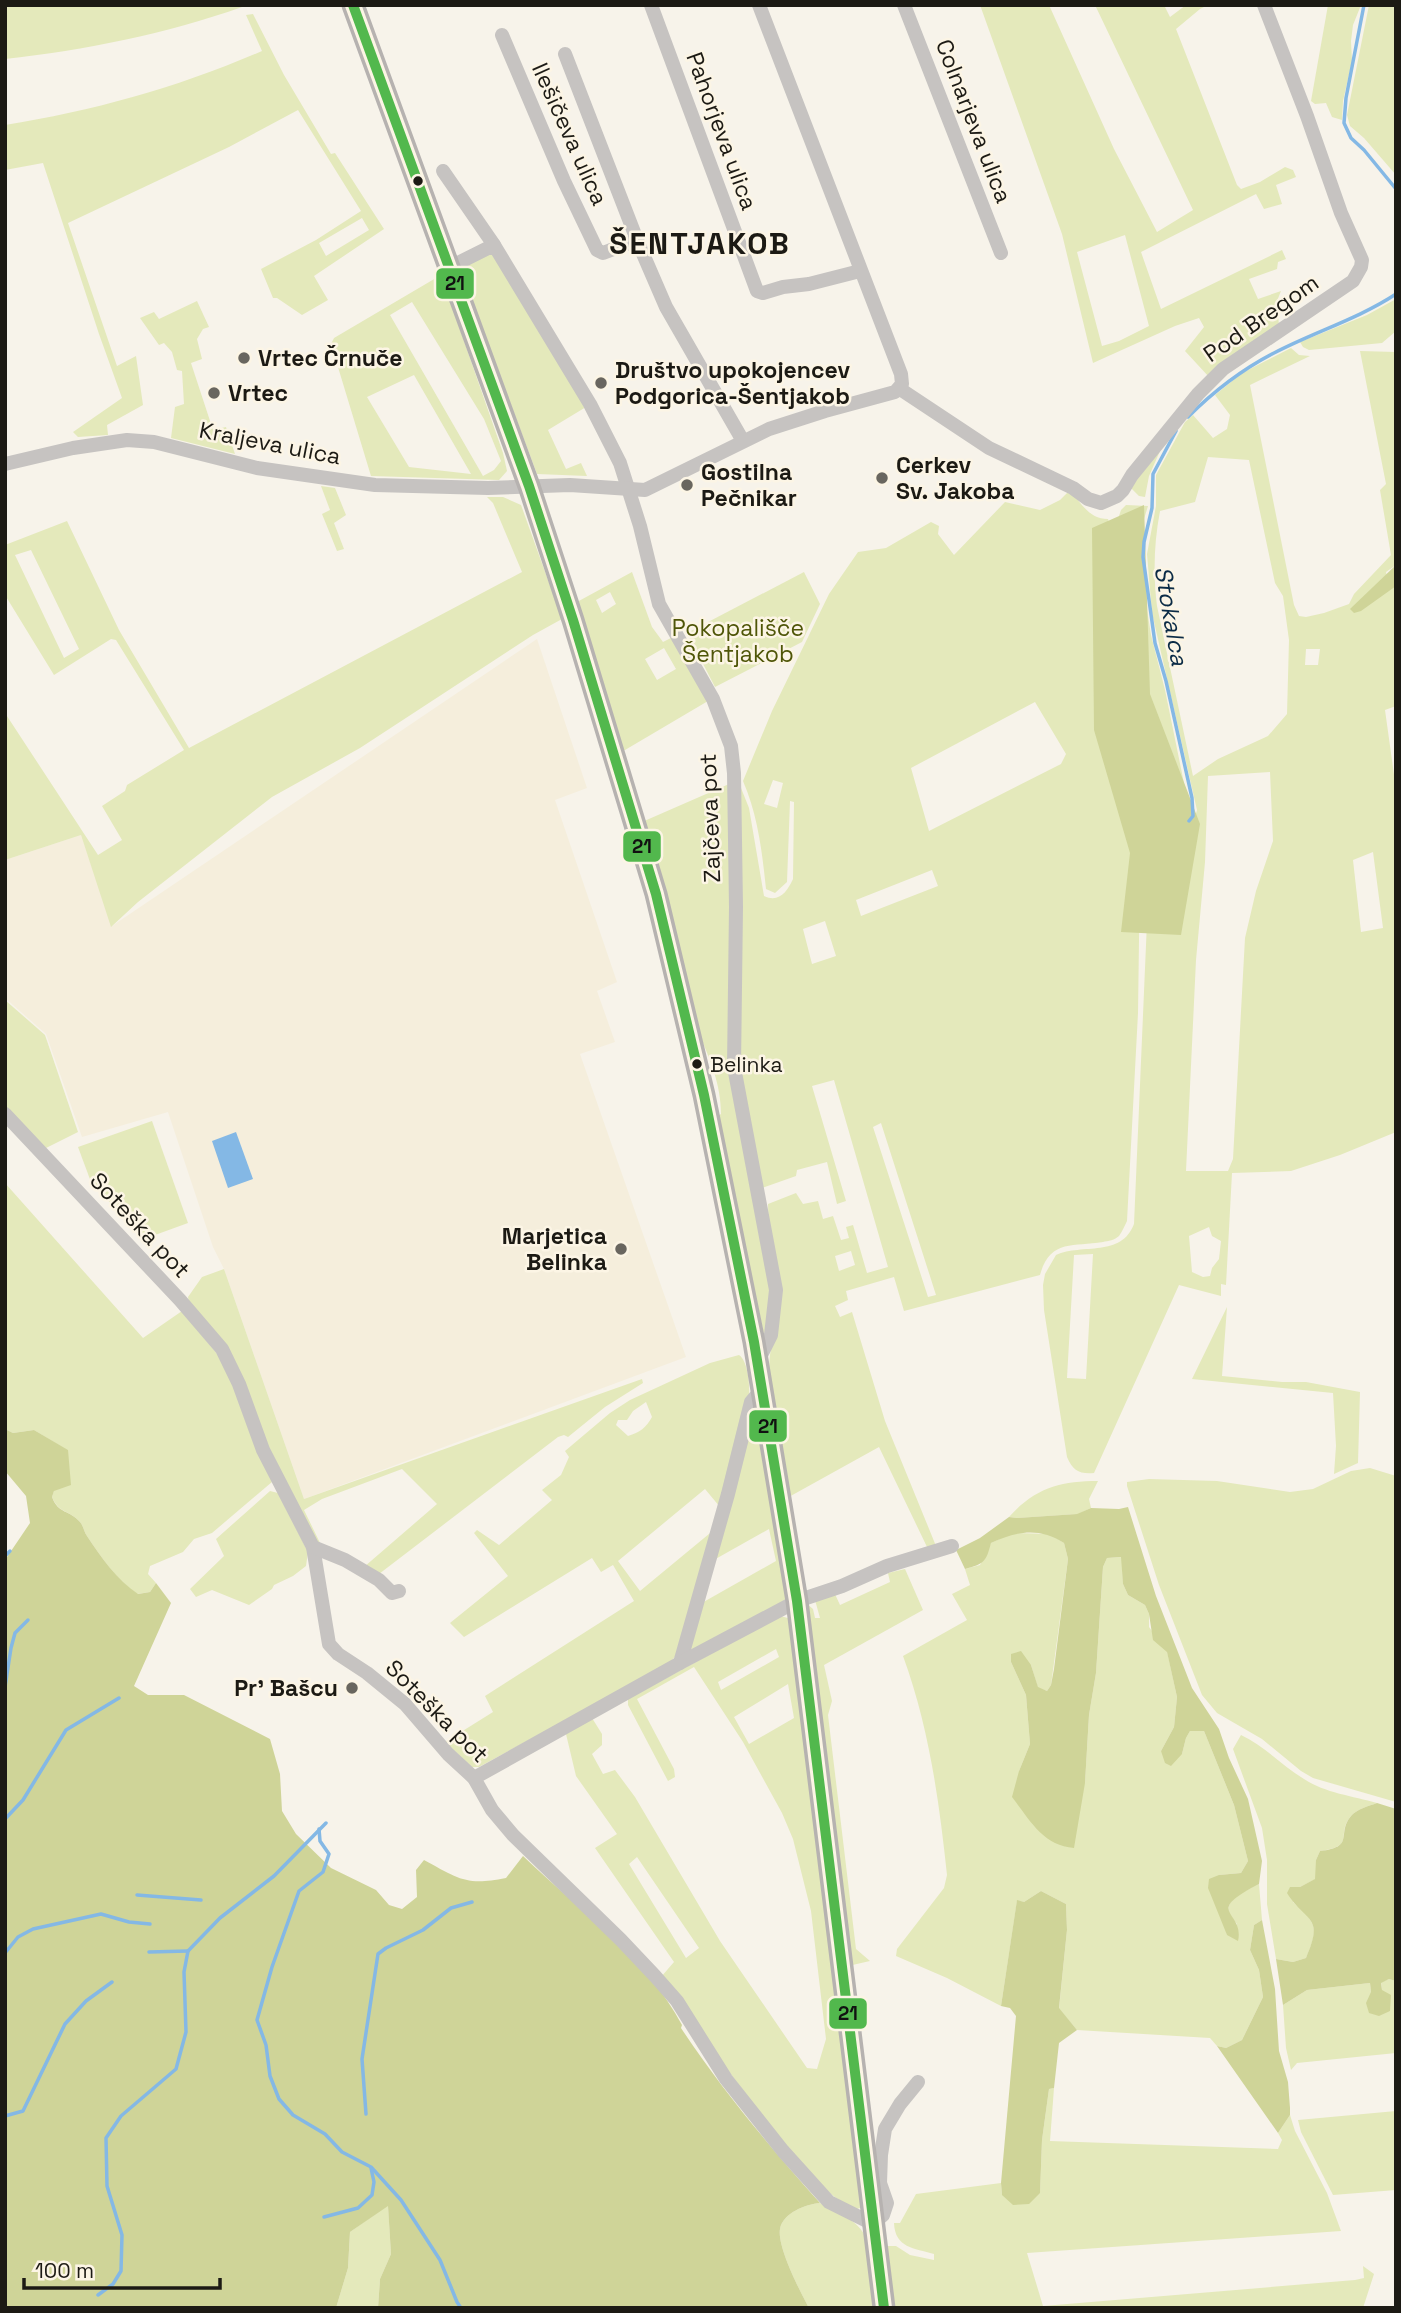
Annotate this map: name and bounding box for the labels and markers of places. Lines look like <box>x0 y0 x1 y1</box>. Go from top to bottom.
unlabelled marker <box>411 174 425 188</box>
place label: Vrtec Črnuče <box>258 343 403 373</box>
marker: Vrtec Črnuče <box>236 350 252 366</box>
place label: Društvo upokojencev Podgorica-Šentjakob <box>615 355 850 411</box>
marker: Društvo upokojencev Podgorica-Šentjakob <box>593 375 609 391</box>
place label: Vrtec <box>228 378 288 408</box>
marker: Vrtec <box>206 385 222 401</box>
place label: Cerkev Sv. Jakoba <box>896 450 1015 506</box>
place label: Gostilna Pečnikar <box>701 457 797 513</box>
marker: Cerkev Sv. Jakoba <box>874 470 890 486</box>
marker: Gostilna Pečnikar <box>679 477 695 493</box>
place label: Belinka <box>710 1051 783 1078</box>
marker: Belinka <box>690 1057 704 1071</box>
place label: Marjetica Belinka <box>502 1221 607 1277</box>
marker: Marjetica Belinka <box>613 1241 629 1257</box>
place label: Pr' Bašcu <box>234 1673 338 1703</box>
marker: Pr' Bašcu <box>344 1680 360 1696</box>

